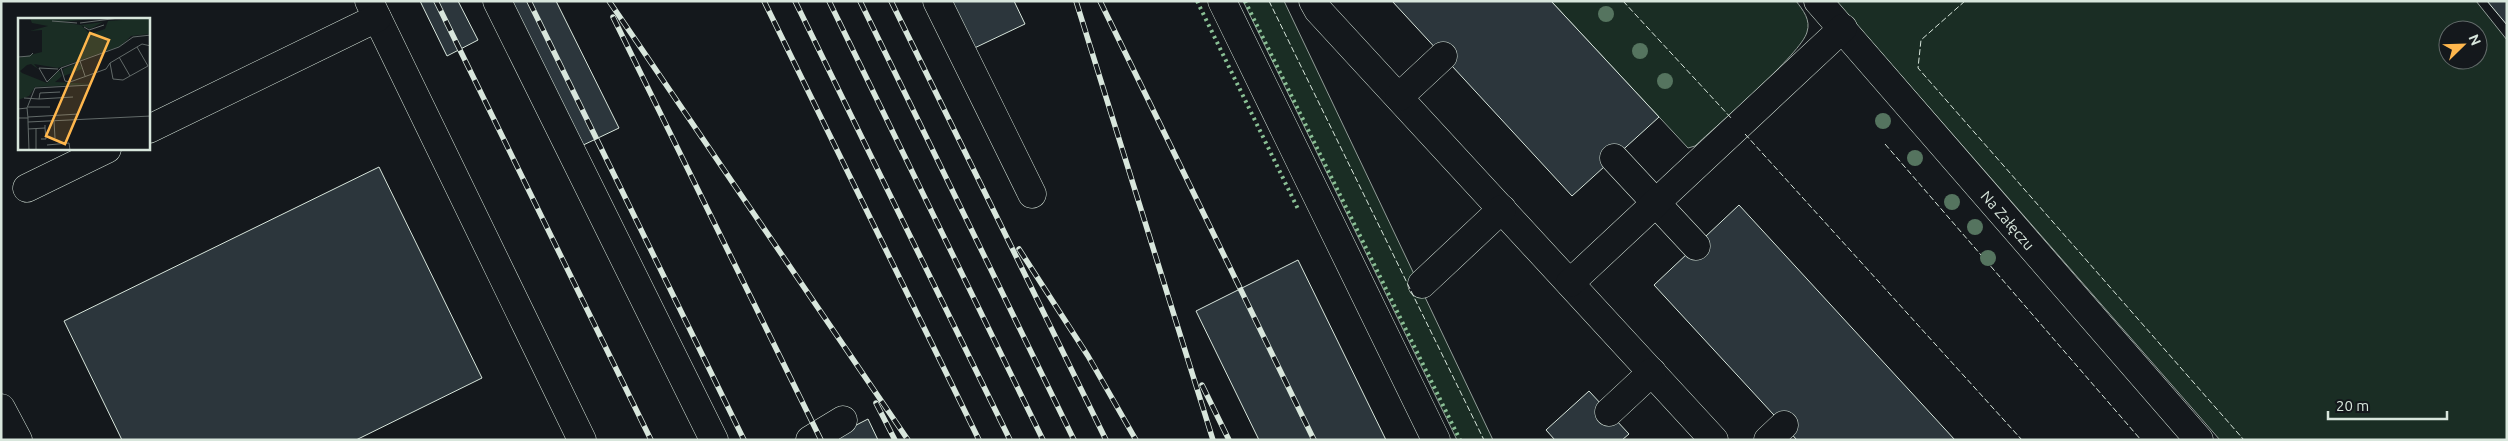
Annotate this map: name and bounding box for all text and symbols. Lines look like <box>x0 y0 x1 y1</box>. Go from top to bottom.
inset map <box>18 18 150 150</box>
north arrow <box>2438 20 2488 70</box>
text: N <box>2466 32 2484 48</box>
street label: Na Załęczu <box>1978 187 2038 253</box>
scale bar <box>2328 388 2447 420</box>
text: 20 m <box>2336 397 2369 414</box>

